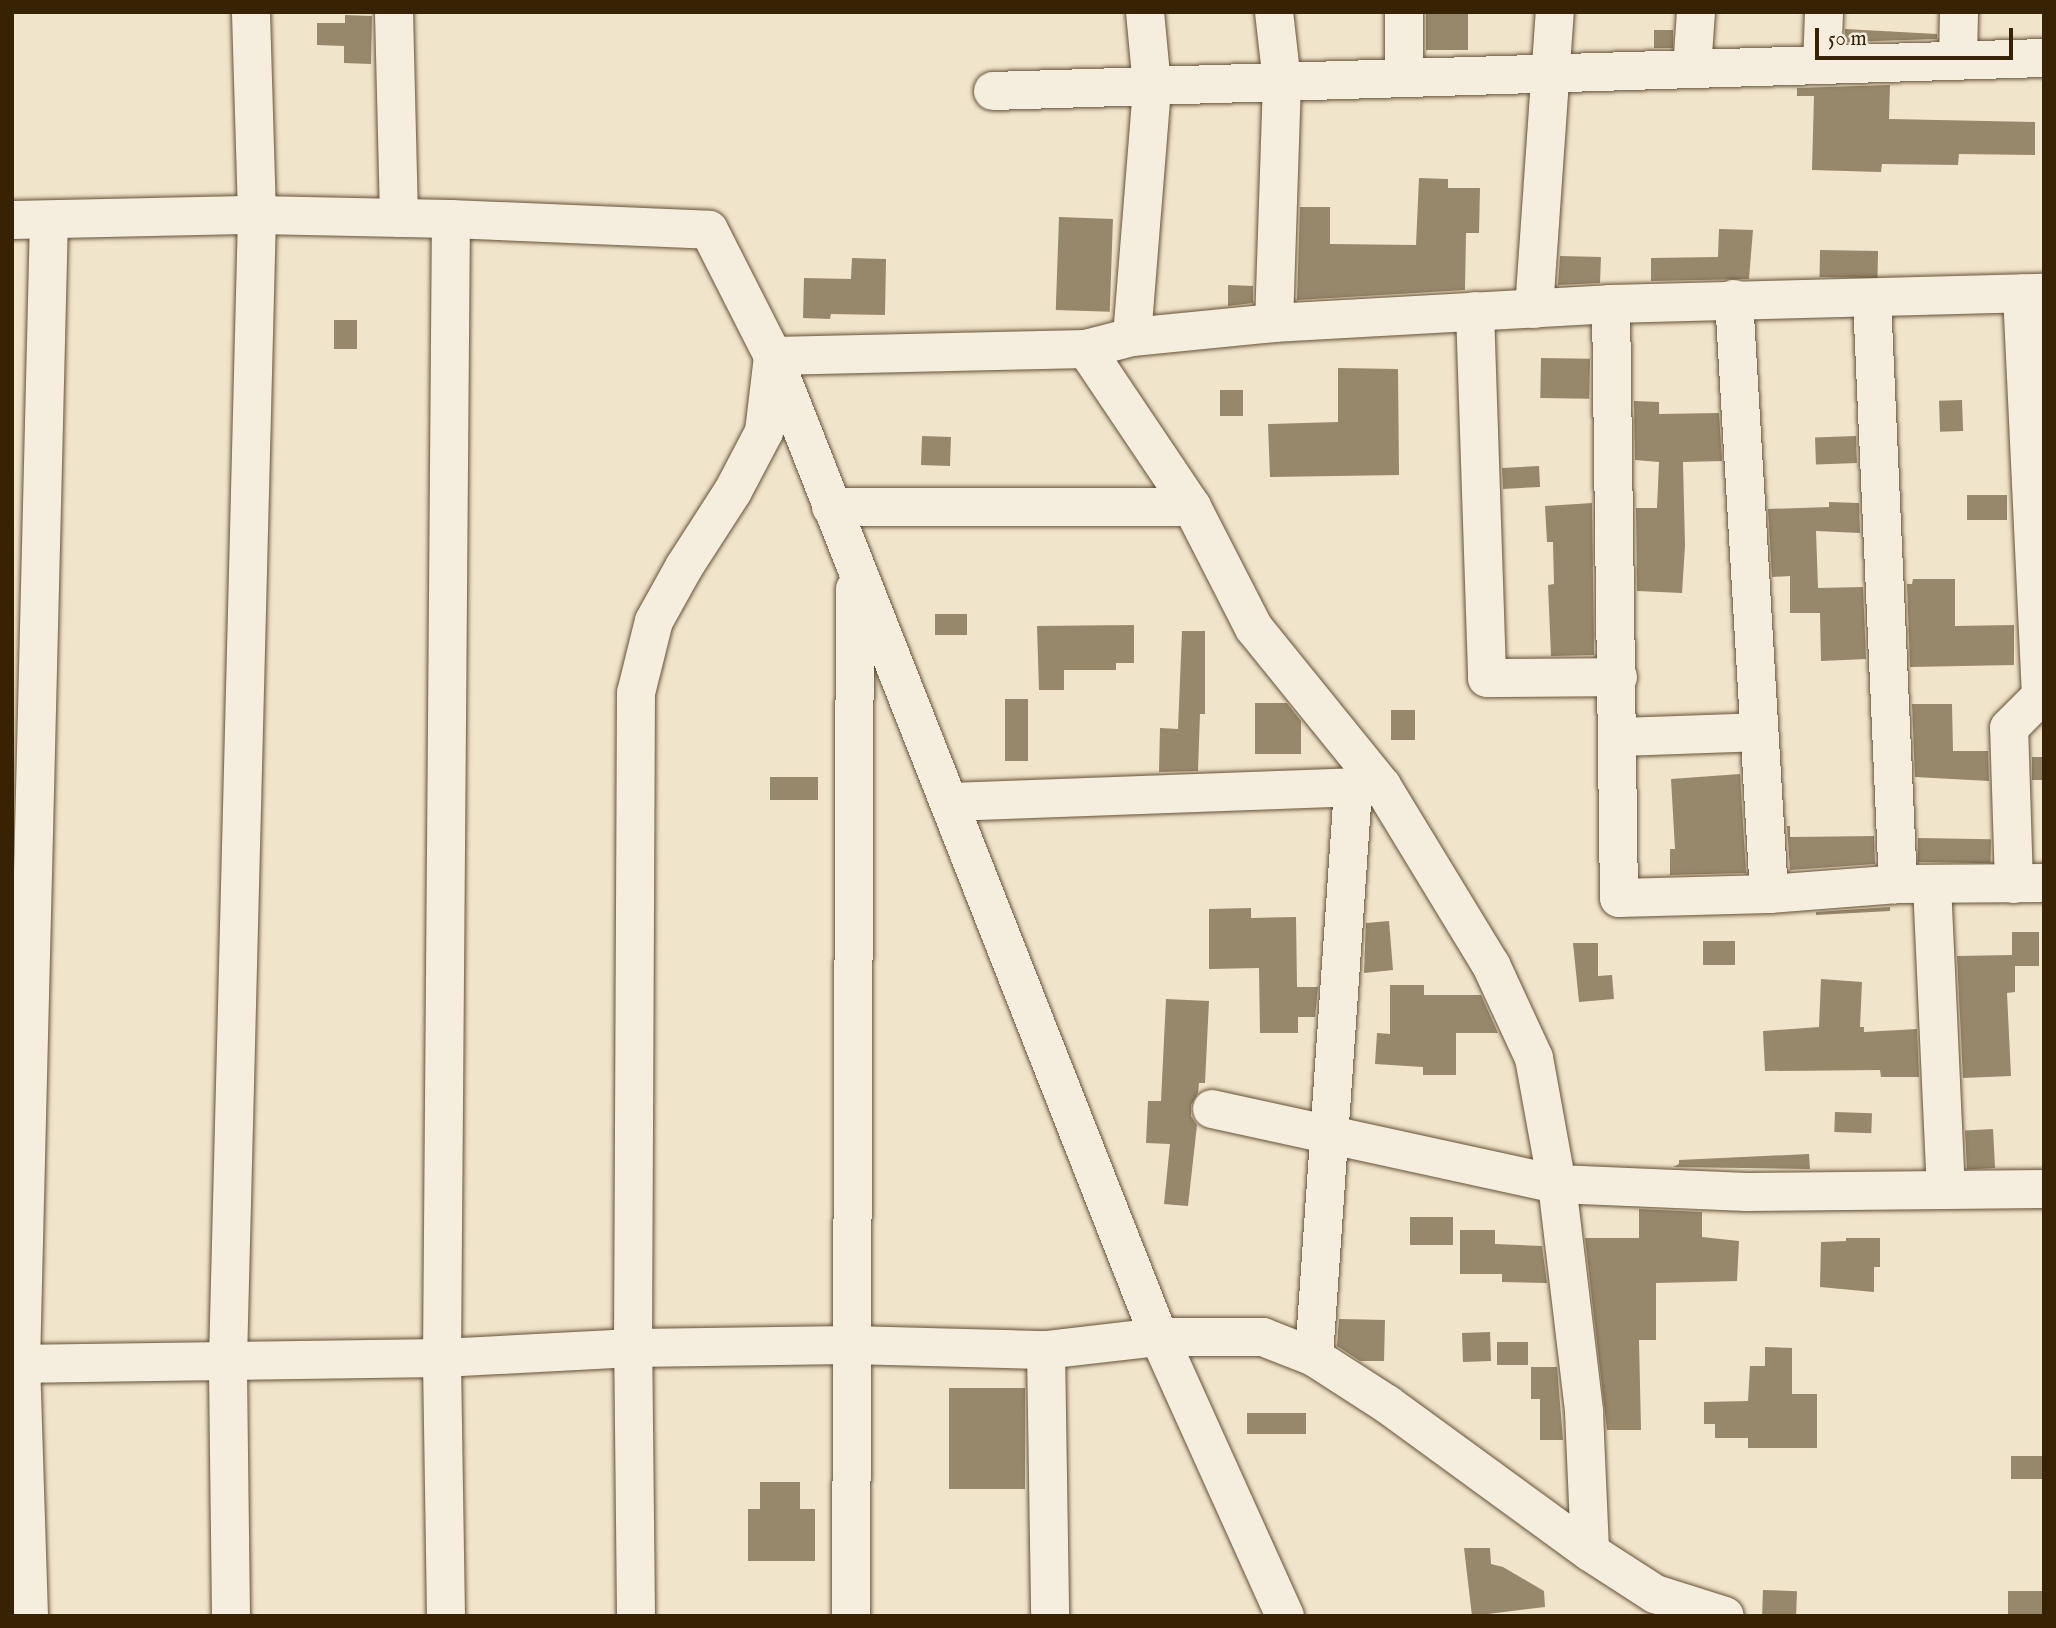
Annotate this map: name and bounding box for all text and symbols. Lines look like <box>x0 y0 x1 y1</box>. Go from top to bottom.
scale bar <box>1818 14 2016 58</box>
text: 50 m <box>1828 26 1867 53</box>

